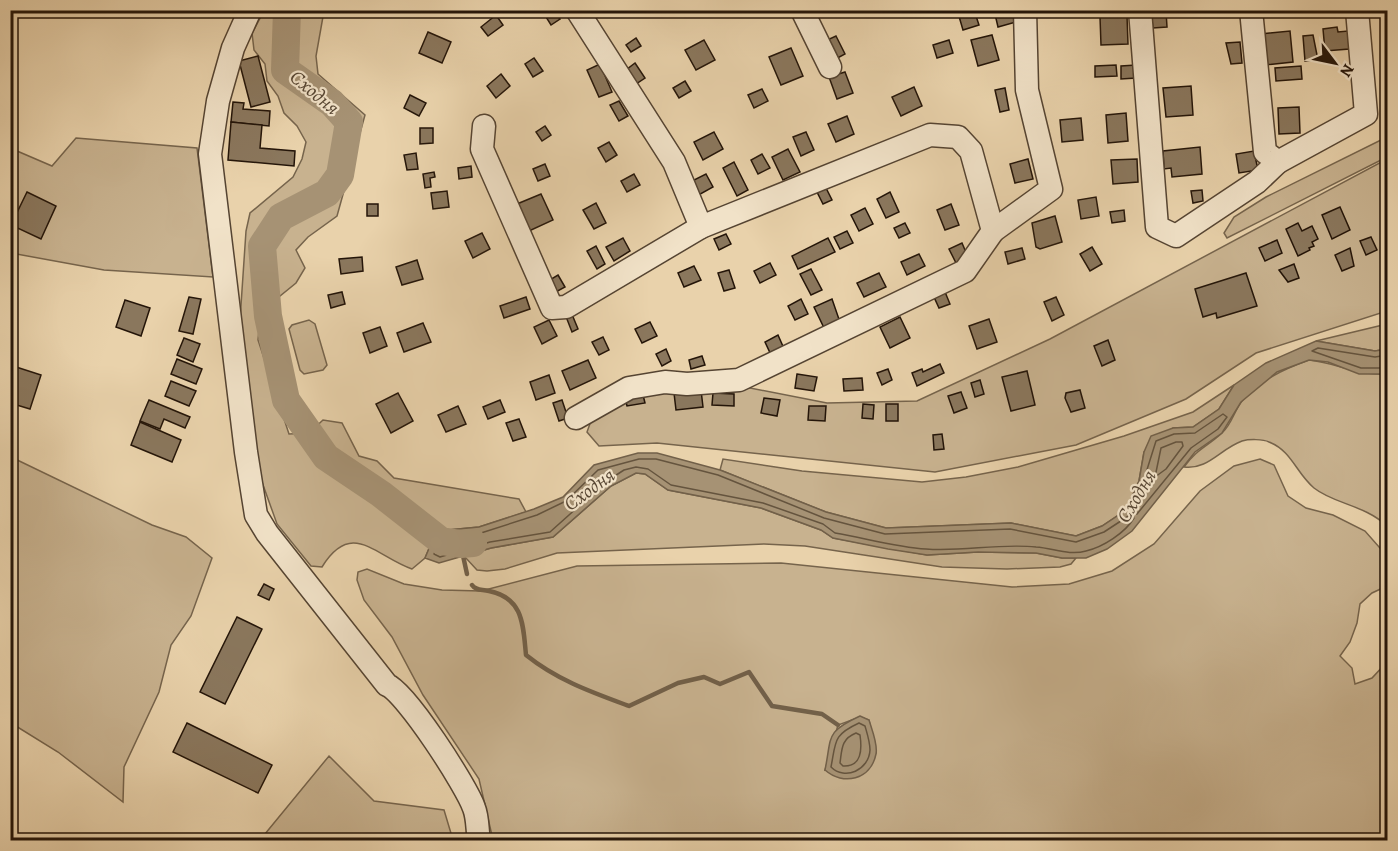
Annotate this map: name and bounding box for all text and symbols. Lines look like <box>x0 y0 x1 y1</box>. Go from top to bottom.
north arrow <box>1305 33 1365 93</box>
text: N <box>1334 60 1359 81</box>
water label: Сходня <box>284 64 345 121</box>
water label: Сходня <box>558 462 620 517</box>
water label: Сходня <box>1110 465 1163 528</box>

